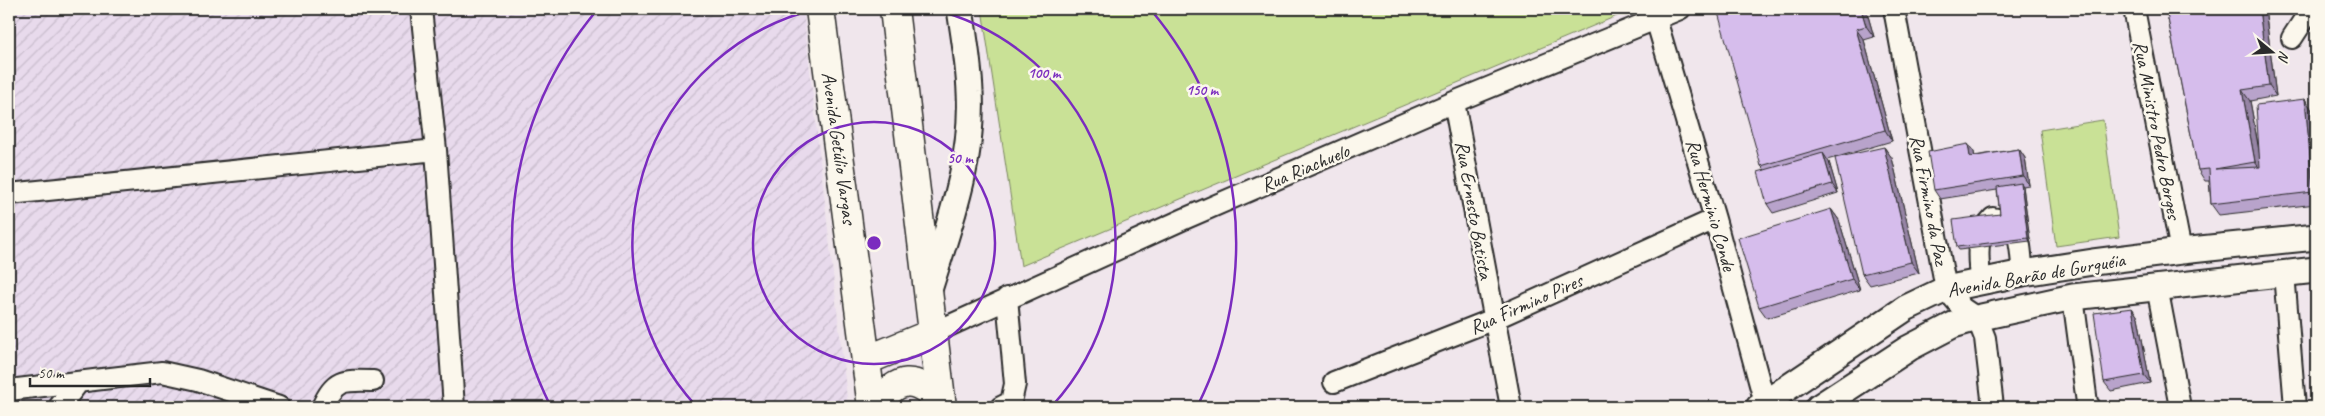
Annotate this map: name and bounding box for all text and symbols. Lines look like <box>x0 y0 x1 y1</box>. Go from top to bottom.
north arrow <box>2248 28 2298 78</box>
street label: Rua Ministro Pedro Borges <box>2127 39 2187 224</box>
text: N <box>2274 49 2293 65</box>
text: 100 m <box>1028 64 1062 83</box>
street label: Avenida Getúlio Vargas <box>816 70 862 228</box>
text: 150 m <box>1186 81 1220 100</box>
street label: Rua Firmino da Paz <box>1904 133 1954 269</box>
street label: Rua Herminio Conde <box>1680 136 1742 275</box>
street label: Rua Riachuelo <box>1257 138 1354 198</box>
street label: Rua Ernesto Batista <box>1450 139 1499 282</box>
text: 50 m <box>947 149 974 168</box>
centre of rings <box>865 234 883 252</box>
street label: Avenida Barão de Gurguéia <box>1945 247 2129 303</box>
street label: Rua Firmino Pires <box>1466 267 1588 340</box>
scale bar <box>30 356 150 388</box>
text: 50 m <box>38 364 65 383</box>

